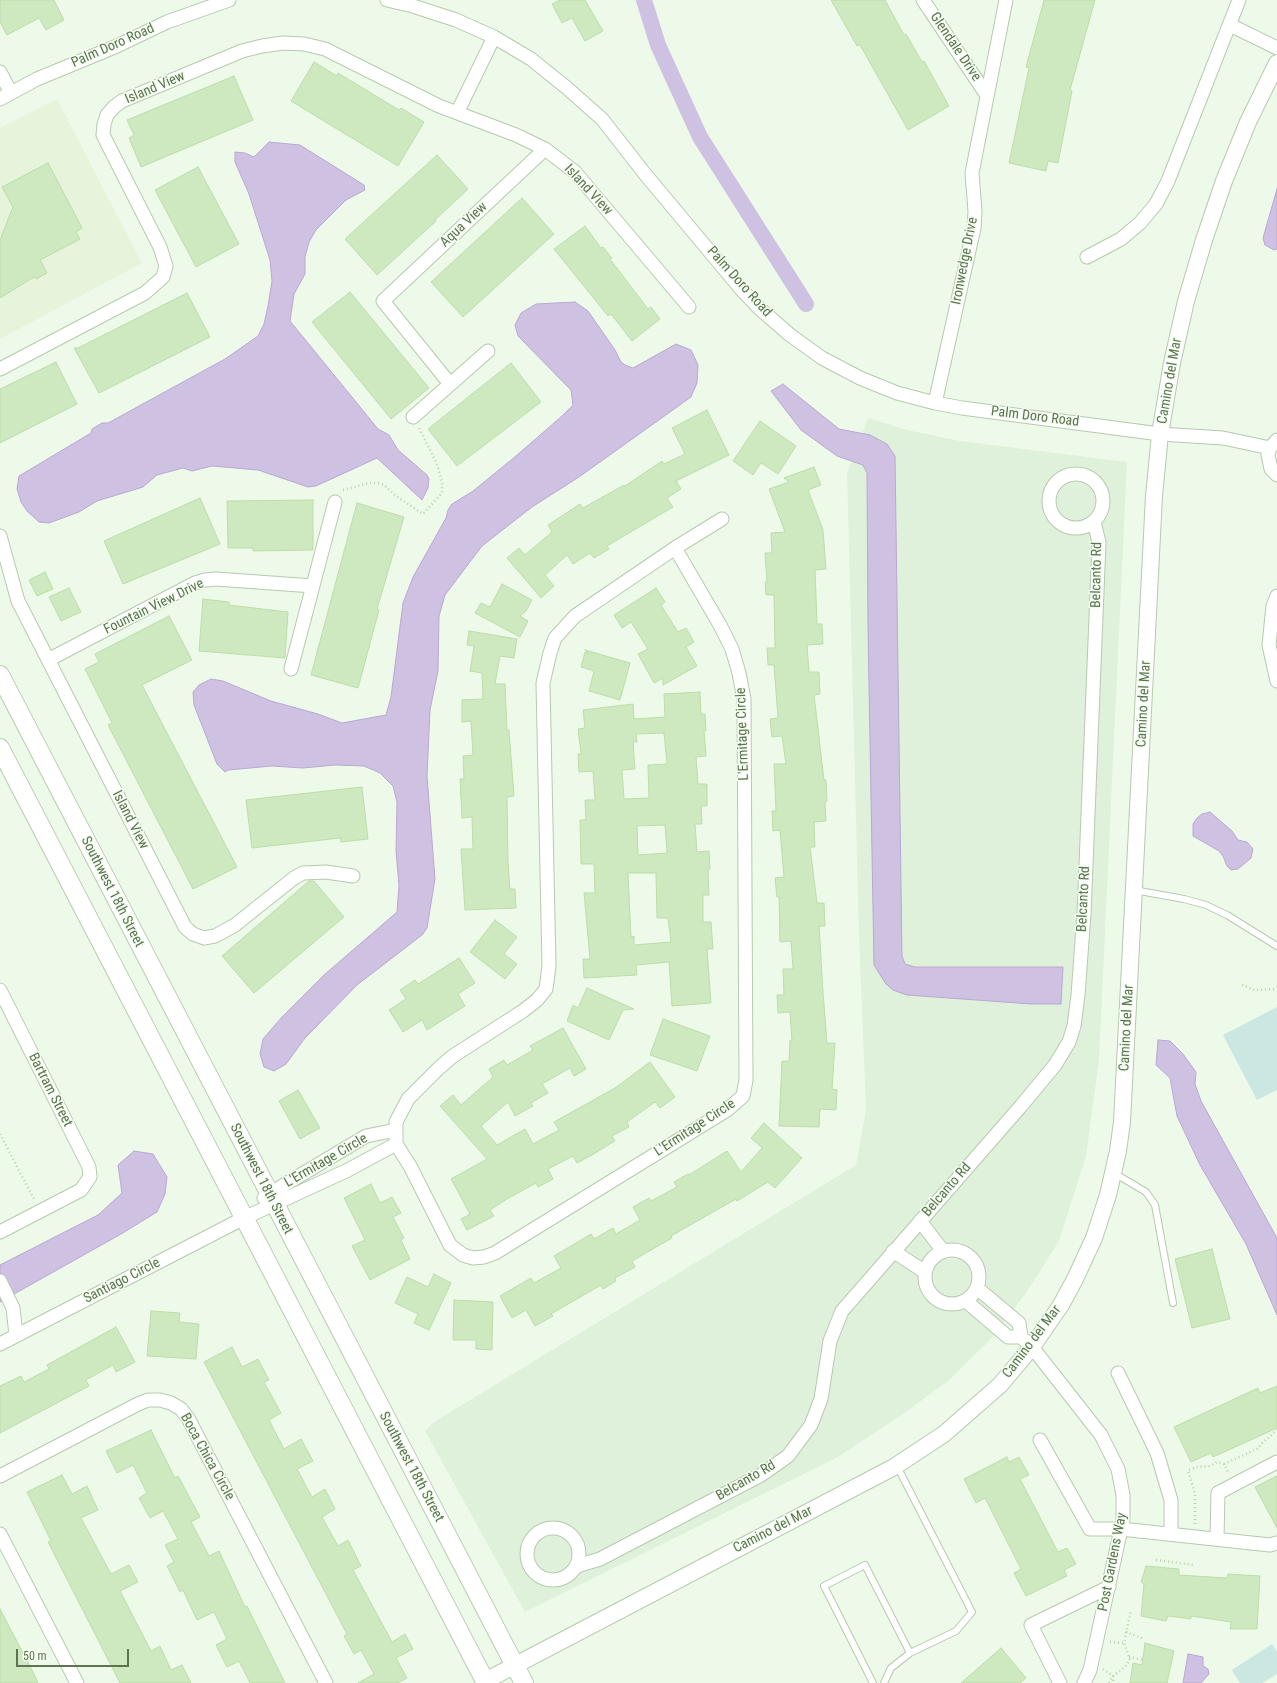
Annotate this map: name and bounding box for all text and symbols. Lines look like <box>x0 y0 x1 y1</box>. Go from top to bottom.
street label: Glendale Drive <box>926 9 984 85</box>
street label: Palm Doro Road <box>69 20 157 72</box>
street label: Island View <box>123 68 187 108</box>
street label: Island View <box>560 161 616 219</box>
street label: Aqua View <box>437 199 491 251</box>
street label: Ironwedge Drive <box>948 216 982 306</box>
street label: Palm Doro Road <box>703 243 775 321</box>
street label: Camino del Mar <box>1154 337 1186 425</box>
street label: Palm Doro Road <box>990 403 1080 431</box>
street label: Belcanto Rd <box>1088 542 1106 608</box>
street label: Fountain View Drive <box>101 576 207 638</box>
street label: Camino del Mar <box>1133 660 1155 748</box>
street label: L'Ermitage Circle <box>733 687 753 781</box>
street label: Island View <box>108 788 152 852</box>
street label: Southwest 18th Street <box>77 834 147 950</box>
street label: Belcanto Rd <box>1074 866 1094 932</box>
street label: Camino del Mar <box>1116 984 1138 1072</box>
street label: Bartram Street <box>24 1050 76 1130</box>
street label: L'Ermitage Circle <box>651 1096 739 1160</box>
street label: Southwest 18th Street <box>226 1121 296 1237</box>
street label: L'Ermitage Circle <box>281 1130 371 1192</box>
street label: Belcanto Rd <box>919 1160 975 1220</box>
street label: Santiago Circle <box>81 1255 163 1307</box>
street label: Camino del Mar <box>999 1302 1065 1382</box>
street label: Southwest 18th Street <box>375 1409 447 1525</box>
street label: Boca Chica Circle <box>176 1411 238 1503</box>
street label: Belcanto Rd <box>713 1457 779 1505</box>
street label: Camino del Mar <box>730 1503 816 1557</box>
street label: Post Gardens Way <box>1095 1511 1131 1613</box>
scale bar <box>18 1641 131 1667</box>
text: 50 m <box>23 1649 47 1663</box>

